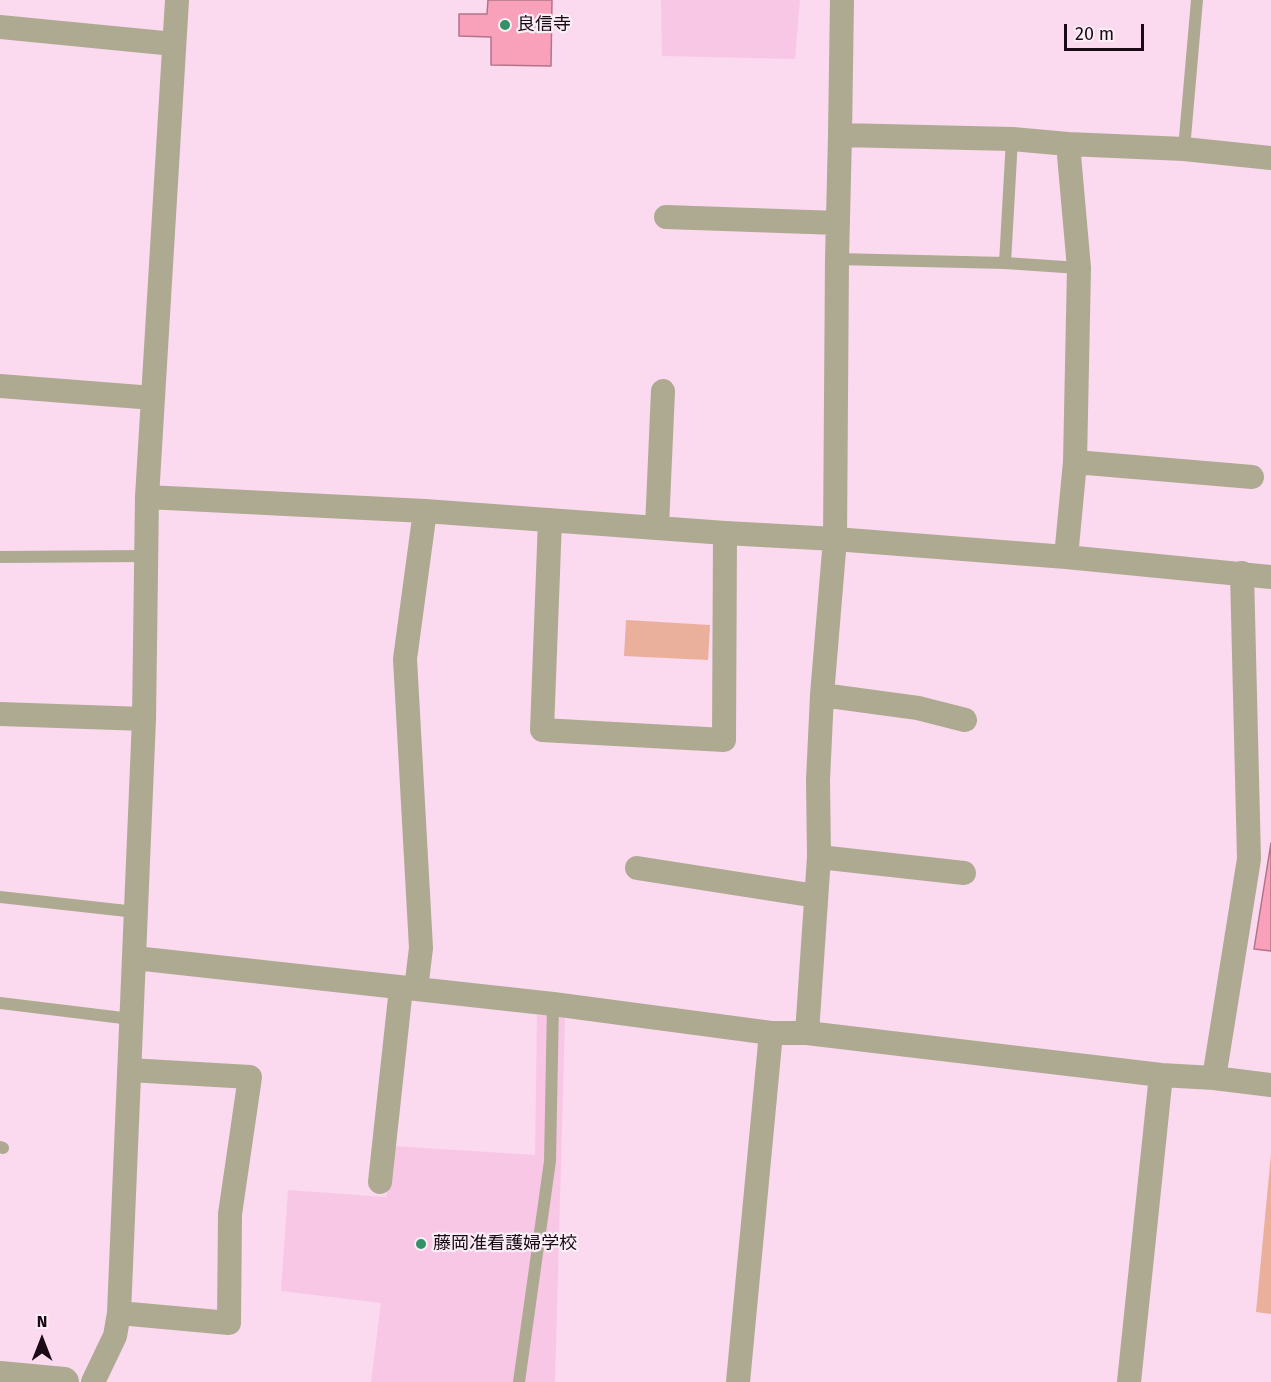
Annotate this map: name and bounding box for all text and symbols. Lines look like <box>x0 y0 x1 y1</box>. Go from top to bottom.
scale bar <box>1067 12 1146 50</box>
place label: 良信寺 <box>517 14 571 36</box>
marker: 良信寺 <box>498 18 512 32</box>
text: 20 m <box>1075 23 1114 45</box>
place label: 藤岡准看護婦学校 <box>433 1233 577 1255</box>
marker: 藤岡准看護婦学校 <box>414 1237 428 1251</box>
north arrow <box>12 1310 72 1370</box>
text: N <box>37 1312 47 1331</box>

